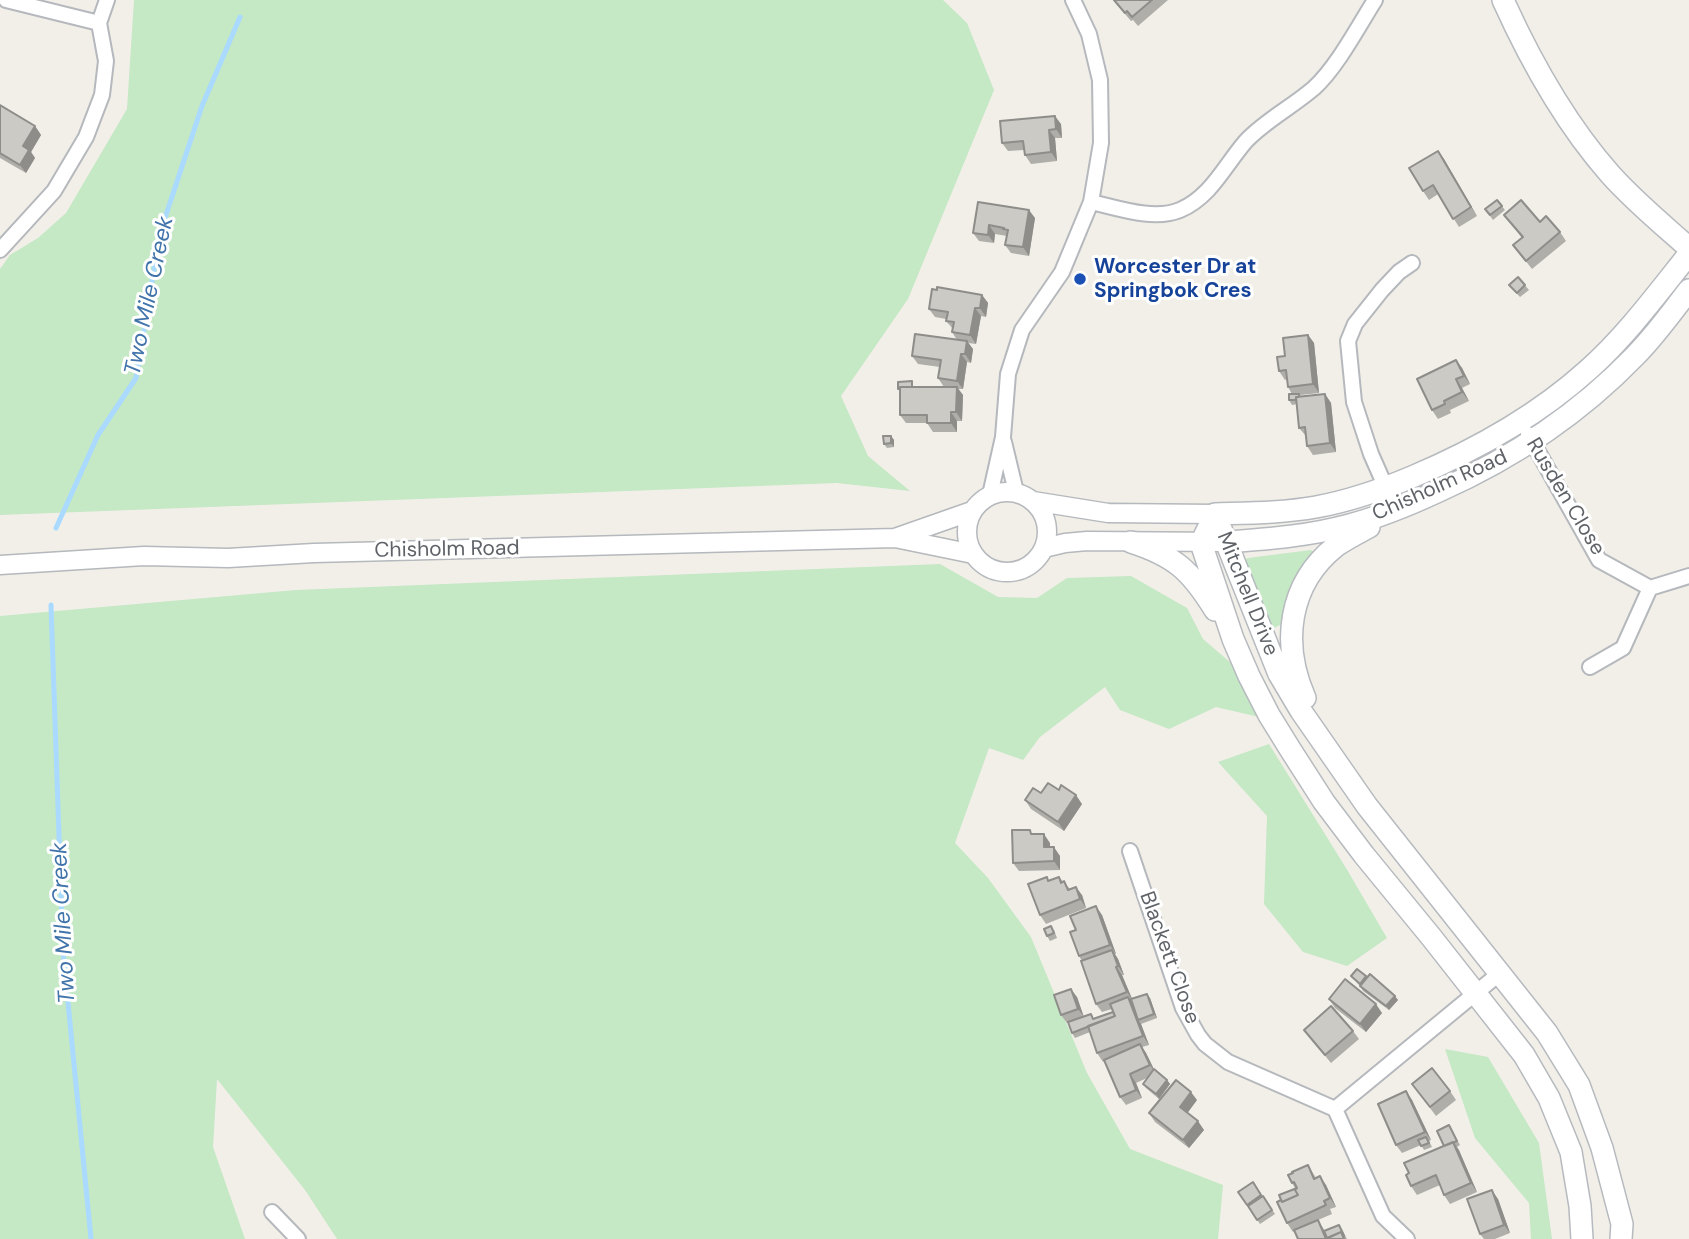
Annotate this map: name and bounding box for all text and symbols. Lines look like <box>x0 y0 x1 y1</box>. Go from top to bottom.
water label: Two Mile Creek <box>120 214 180 378</box>
place label: Worcester Dr at Springbok Cres <box>1094 254 1256 304</box>
marker: Worcester Dr at Springbok Cres <box>1072 271 1088 287</box>
street label: Rusden Close <box>1520 434 1610 560</box>
street label: Chisholm Road <box>1369 445 1511 527</box>
street label: Mitchell Drive <box>1211 528 1283 660</box>
street label: Chisholm Road <box>374 536 520 564</box>
water label: Two Mile Creek <box>46 841 82 1005</box>
street label: Blackett Close <box>1133 888 1205 1028</box>

